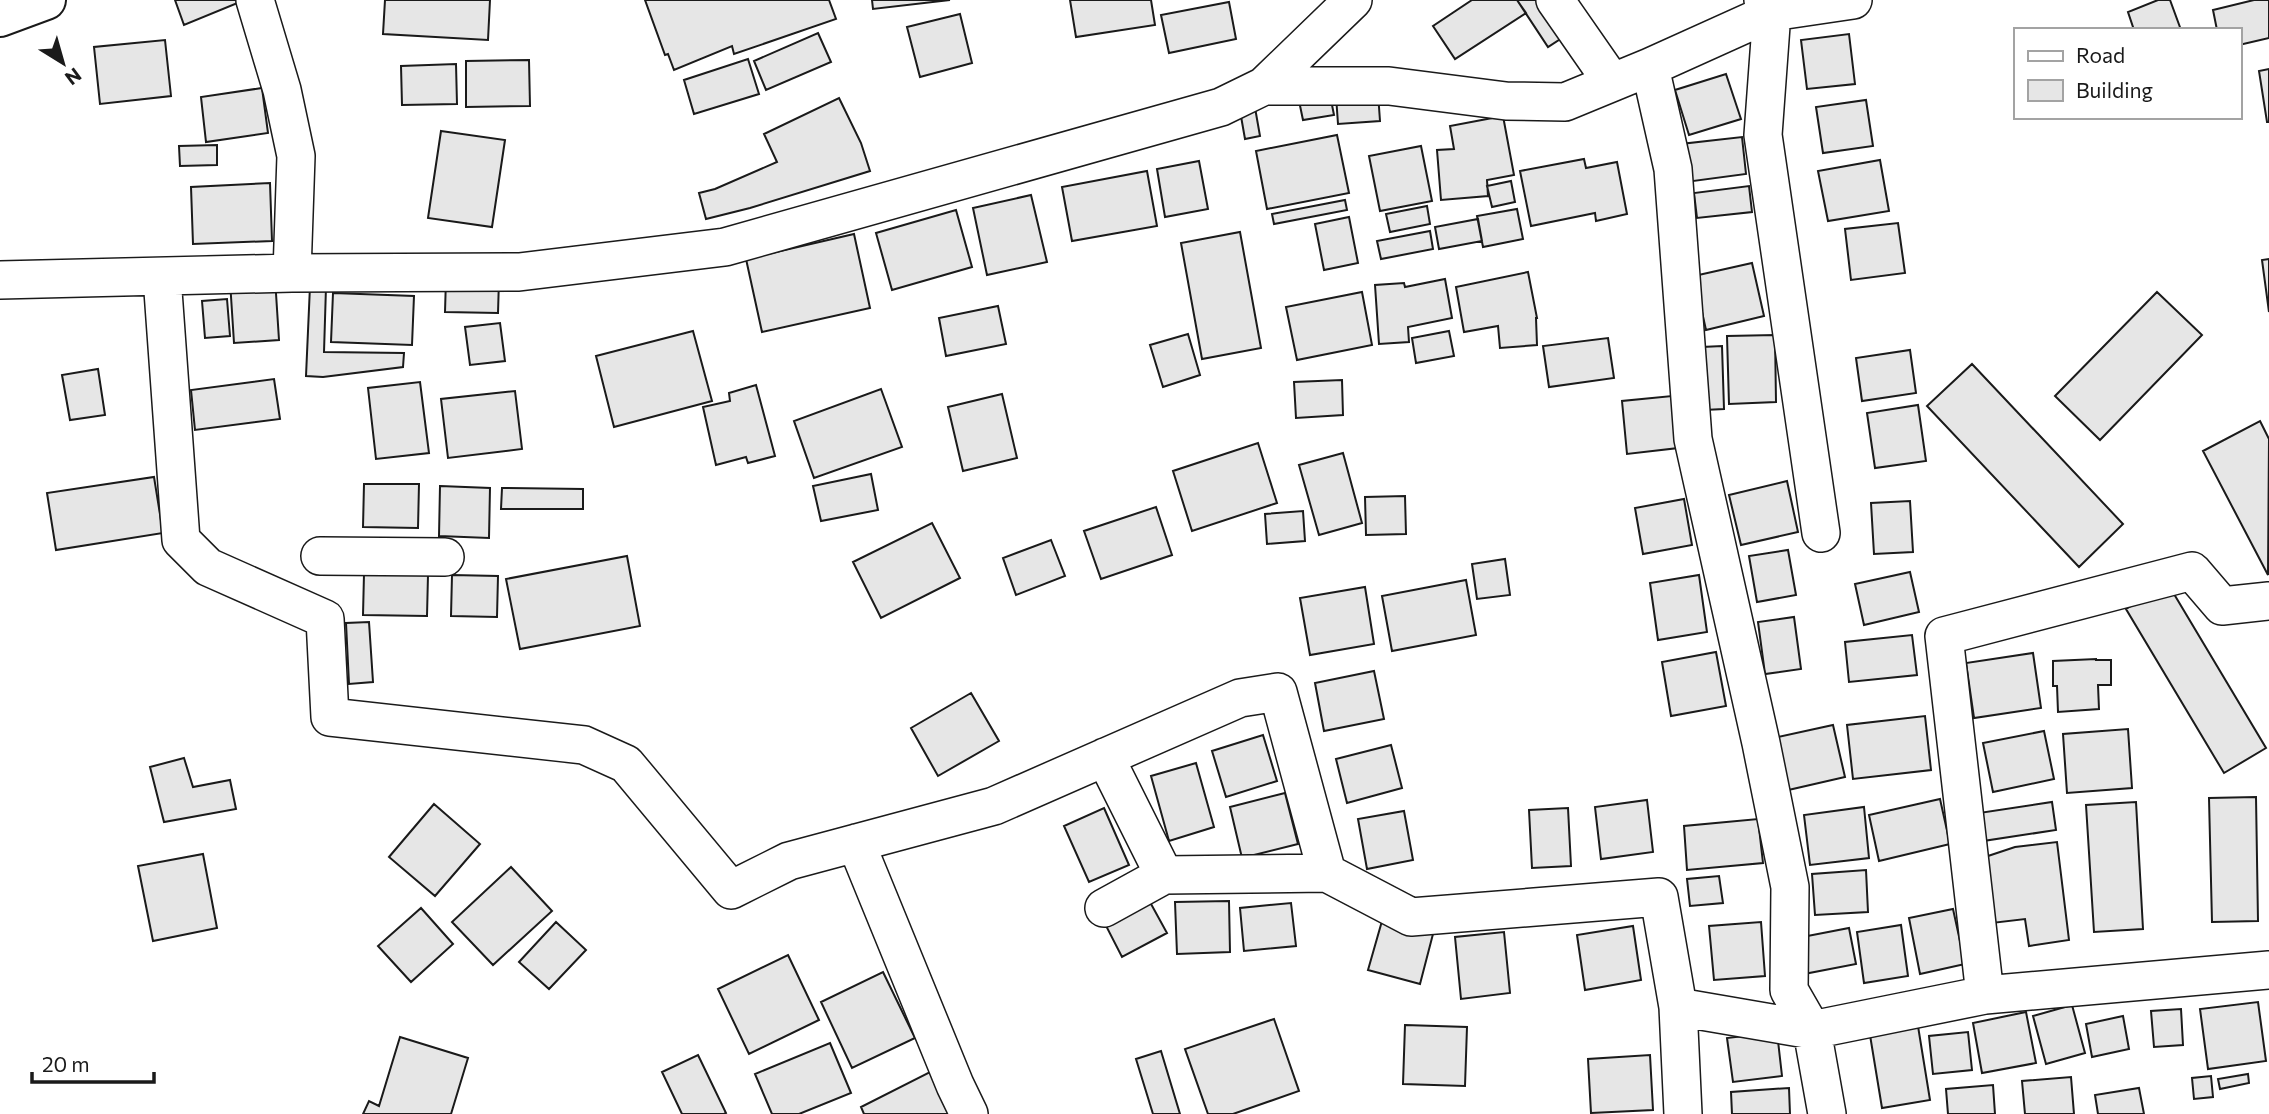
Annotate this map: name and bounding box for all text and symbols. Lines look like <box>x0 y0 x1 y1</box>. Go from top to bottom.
north arrow <box>28 28 98 98</box>
legend <box>2014 28 2241 119</box>
text: Road <box>2076 42 2125 67</box>
text: N <box>61 63 86 90</box>
text: Building <box>2076 77 2153 102</box>
scale bar <box>32 1040 154 1084</box>
text: 20 m <box>42 1051 90 1076</box>

